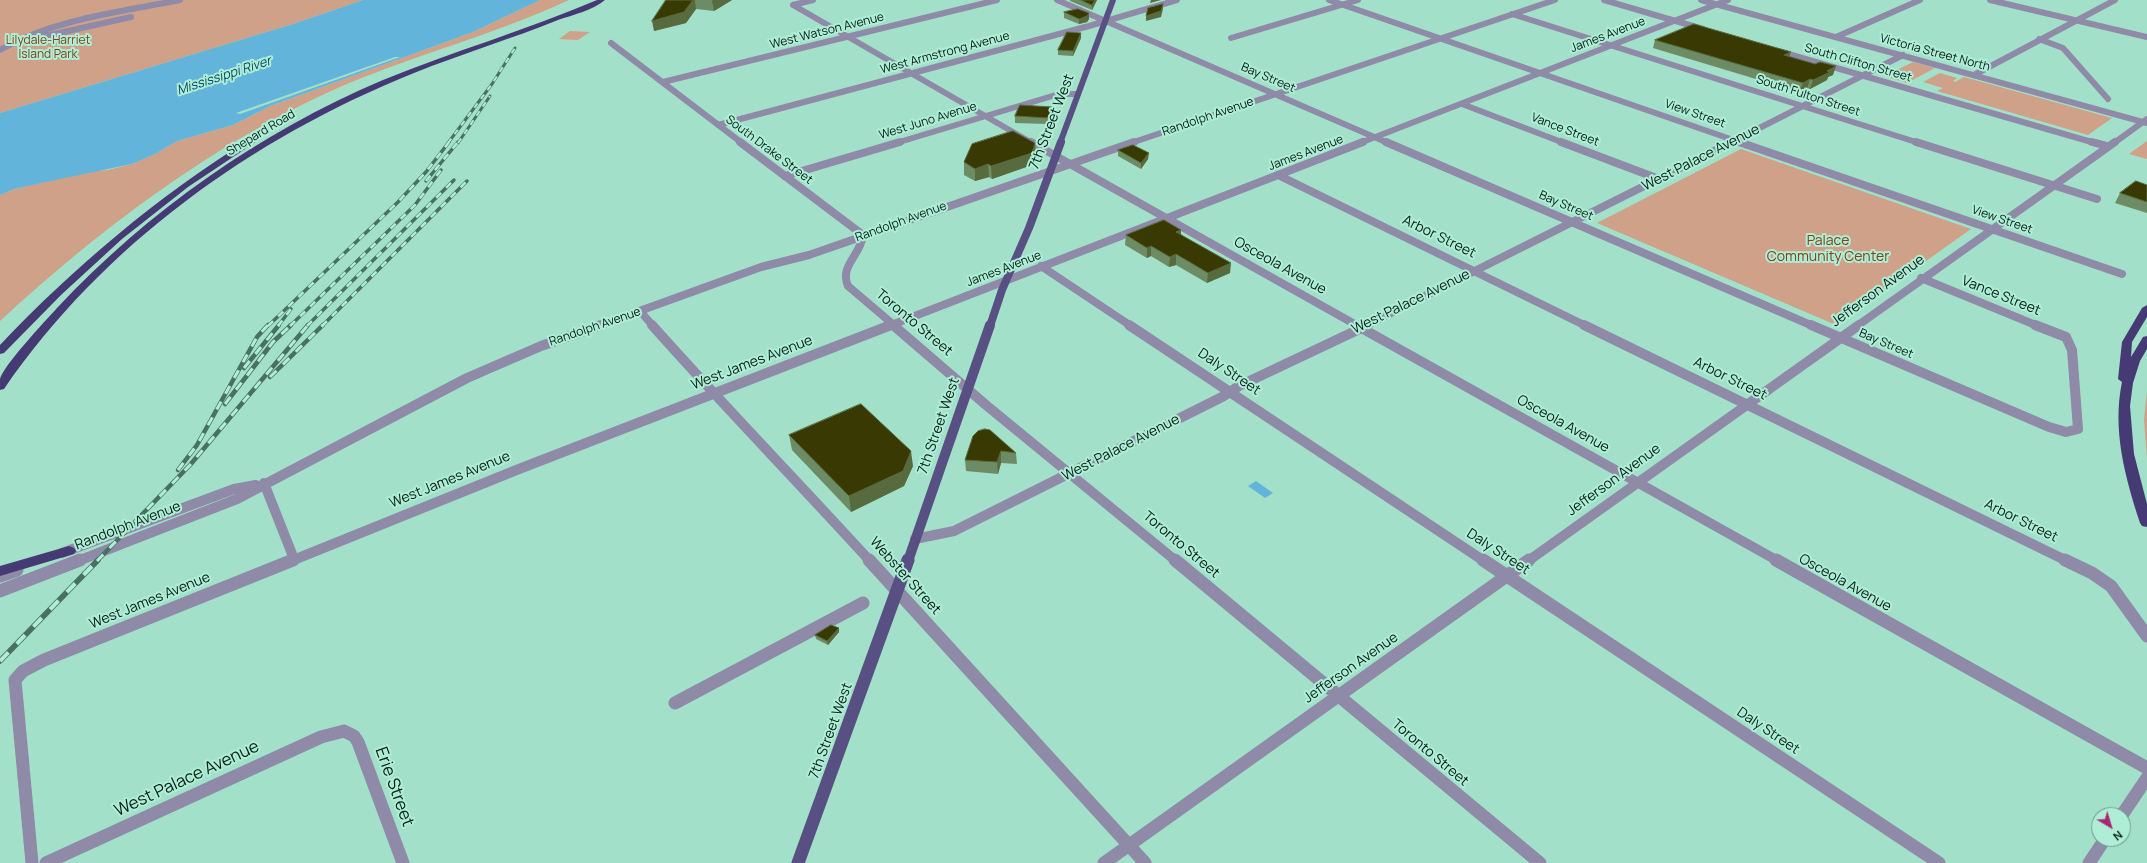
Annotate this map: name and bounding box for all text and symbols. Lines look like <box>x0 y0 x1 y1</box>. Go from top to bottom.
street label: West Watson Avenue <box>768 10 886 52</box>
street label: James Avenue <box>1568 14 1648 56</box>
street label: West Armstrong Avenue <box>879 29 1011 77</box>
street label: Victoria Street North <box>1878 31 1992 75</box>
park label: Lilydale-Harriet Island Park <box>6 34 90 62</box>
street label: South Clifton Street <box>1803 41 1913 85</box>
water label: Mississippi River <box>175 53 273 99</box>
street label: Bay Street <box>1239 60 1297 96</box>
street label: 7th Street West <box>1026 72 1078 172</box>
street label: South Fulton Street <box>1754 72 1862 120</box>
street label: Randolph Avenue <box>1160 95 1256 139</box>
street label: View Street <box>1663 97 1727 131</box>
street label: West Juno Avenue <box>877 99 979 143</box>
street label: Shepard Road <box>224 107 298 159</box>
street label: Vance Street <box>1529 110 1601 150</box>
street label: South Drake Street <box>723 113 815 187</box>
street label: West Palace Avenue <box>1639 121 1763 195</box>
street label: James Avenue <box>1266 132 1346 174</box>
street label: Bay Street <box>1537 188 1595 224</box>
street label: Randolph Avenue <box>853 199 949 245</box>
street label: View Street <box>1970 203 2034 237</box>
street label: Arbor Street <box>1400 212 1478 262</box>
park label: Palace Community Center <box>1767 233 1889 266</box>
street label: Osceola Avenue <box>1231 234 1329 298</box>
street label: James Avenue <box>964 248 1044 290</box>
street label: Jefferson Avenue <box>1828 251 1928 331</box>
street label: West Palace Avenue <box>1349 266 1473 338</box>
street label: Vance Street <box>1959 273 2043 319</box>
street label: Toronto Street <box>872 286 956 360</box>
street label: Randolph Avenue <box>547 305 643 349</box>
street label: Bay Street <box>1857 326 1915 362</box>
street label: West James Avenue <box>689 332 815 394</box>
street label: Daly Street <box>1195 345 1263 399</box>
street label: Arbor Street <box>1691 354 1769 404</box>
street label: 7th Street West <box>915 375 963 477</box>
street label: Osceola Avenue <box>1514 392 1612 456</box>
street label: West Palace Avenue <box>1059 411 1183 485</box>
street label: Jefferson Avenue <box>1564 440 1664 520</box>
street label: West James Avenue <box>387 448 513 512</box>
street label: Arbor Street <box>1982 496 2060 546</box>
street label: Randolph Avenue <box>73 498 183 554</box>
street label: Toronto Street <box>1139 508 1223 582</box>
street label: Daly Street <box>1463 525 1533 579</box>
street label: Webster Street <box>866 534 944 618</box>
street label: Osceola Avenue <box>1796 551 1894 615</box>
street label: West James Avenue <box>87 569 213 633</box>
street label: Jefferson Avenue <box>1301 629 1401 707</box>
street label: 7th Street West <box>806 681 856 781</box>
street label: Daly Street <box>1734 704 1802 758</box>
street label: Toronto Street <box>1388 716 1472 790</box>
street label: West Palace Avenue <box>111 737 263 821</box>
street label: Erie Street <box>370 744 418 830</box>
north arrow <box>2091 807 2131 847</box>
text: N <box>2110 828 2126 844</box>

